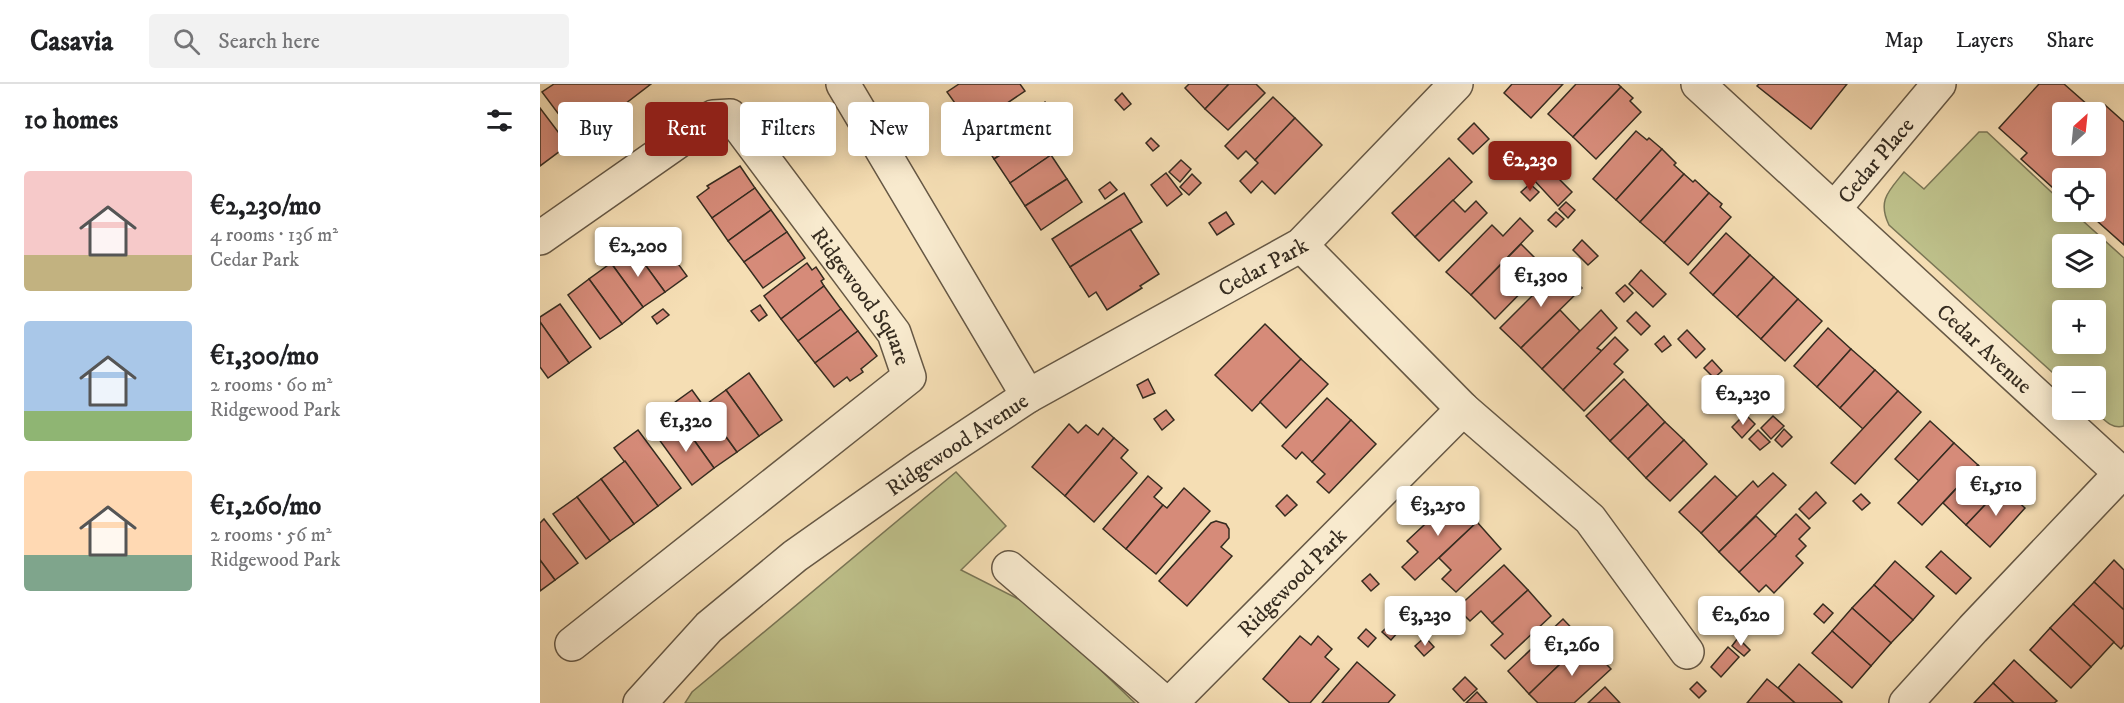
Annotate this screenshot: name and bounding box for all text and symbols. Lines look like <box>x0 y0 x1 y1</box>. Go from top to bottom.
search box <box>149 14 569 68</box>
text: Casavia <box>30 24 113 59</box>
icon: search <box>170 25 203 58</box>
text: Search here <box>218 28 320 55</box>
text: Map <box>1884 28 1923 54</box>
text: Layers <box>1956 28 2014 54</box>
text: Share <box>2047 28 2094 54</box>
chip: Buy <box>558 102 633 156</box>
chip: Rent <box>645 102 728 156</box>
chip: Filters <box>740 102 836 156</box>
chip: New <box>848 102 929 156</box>
chip: Apartment <box>941 102 1073 156</box>
north arrow <box>2052 102 2106 156</box>
map controls <box>2052 102 2106 420</box>
text: 10 homes <box>24 104 118 137</box>
icon: filters <box>483 104 516 137</box>
street label: Cedar Place <box>1832 112 1920 210</box>
pin: €2,230 <box>1481 141 1579 192</box>
text: €2,230 <box>1502 148 1558 173</box>
button: locate <box>2052 168 2106 222</box>
text: €2,230/mo <box>210 190 321 223</box>
icon: home <box>72 195 144 267</box>
street label: Ridgewood Square <box>805 222 916 369</box>
text: 4 rooms · 136 m² <box>210 223 338 248</box>
pin: €2,200 <box>589 227 687 278</box>
street label: Cedar Park <box>1214 232 1313 303</box>
text: €2,200 <box>609 234 667 259</box>
button: layers <box>2052 234 2106 288</box>
text: Cedar Park <box>210 248 299 273</box>
pin: €1,300 <box>1492 257 1590 308</box>
text: €1,300 <box>1514 264 1568 289</box>
street label: Cedar Avenue <box>1931 298 2037 400</box>
button: + <box>2052 300 2106 354</box>
text: €1,300/mo <box>210 340 319 373</box>
icon: home <box>72 345 144 417</box>
button: − <box>2052 366 2106 420</box>
text: 2 rooms · 60 m² <box>210 373 332 398</box>
pin: €2,230 <box>1694 375 1792 426</box>
text: €2,230 <box>1715 382 1771 407</box>
street label: Ridgewood Avenue <box>881 388 1034 503</box>
text: Ridgewood Park <box>210 398 340 423</box>
pin: €1,320 <box>637 402 735 453</box>
text: €1,320 <box>660 409 712 434</box>
pin: €1,510 <box>1947 466 2045 517</box>
text: €1,510 <box>1970 473 2022 498</box>
pin: €3,250 <box>1389 486 1487 537</box>
text: €1,260/mo <box>210 490 321 523</box>
text: €3,250 <box>1411 493 1465 518</box>
icon: home <box>72 495 144 567</box>
street label: Ridgewood Park <box>1232 522 1353 643</box>
text: 2 rooms · 56 m² <box>210 523 332 548</box>
text: Ridgewood Park <box>210 548 340 573</box>
pin: €3,230 <box>1376 596 1474 647</box>
pin: €2,620 <box>1692 596 1790 647</box>
text: €3,230 <box>1399 603 1451 628</box>
text: €2,620 <box>1712 603 1770 628</box>
pin: €1,260 <box>1523 626 1621 677</box>
text: €1,260 <box>1544 633 1600 658</box>

